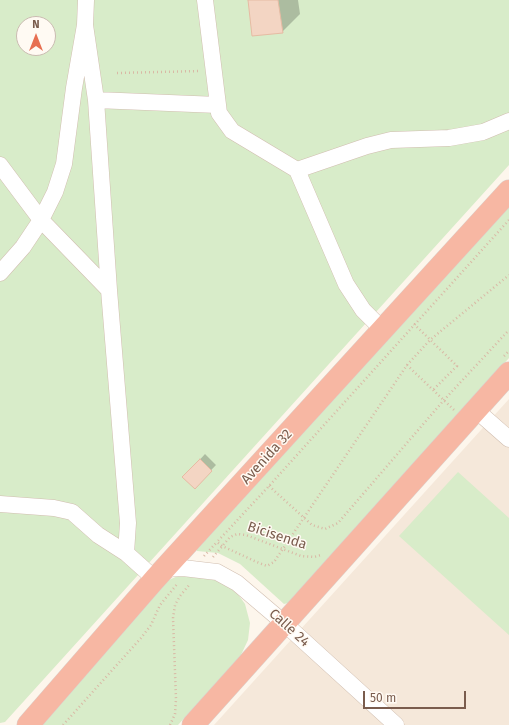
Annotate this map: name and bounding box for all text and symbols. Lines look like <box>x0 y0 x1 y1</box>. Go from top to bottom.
north arrow <box>16 16 56 56</box>
text: N <box>32 18 40 31</box>
street label: Avenida 32 <box>238 426 296 488</box>
street label: Bicisenda <box>245 519 309 553</box>
street label: Calle 24 <box>265 605 313 651</box>
scale bar <box>365 683 468 709</box>
text: 50 m <box>370 691 396 705</box>

